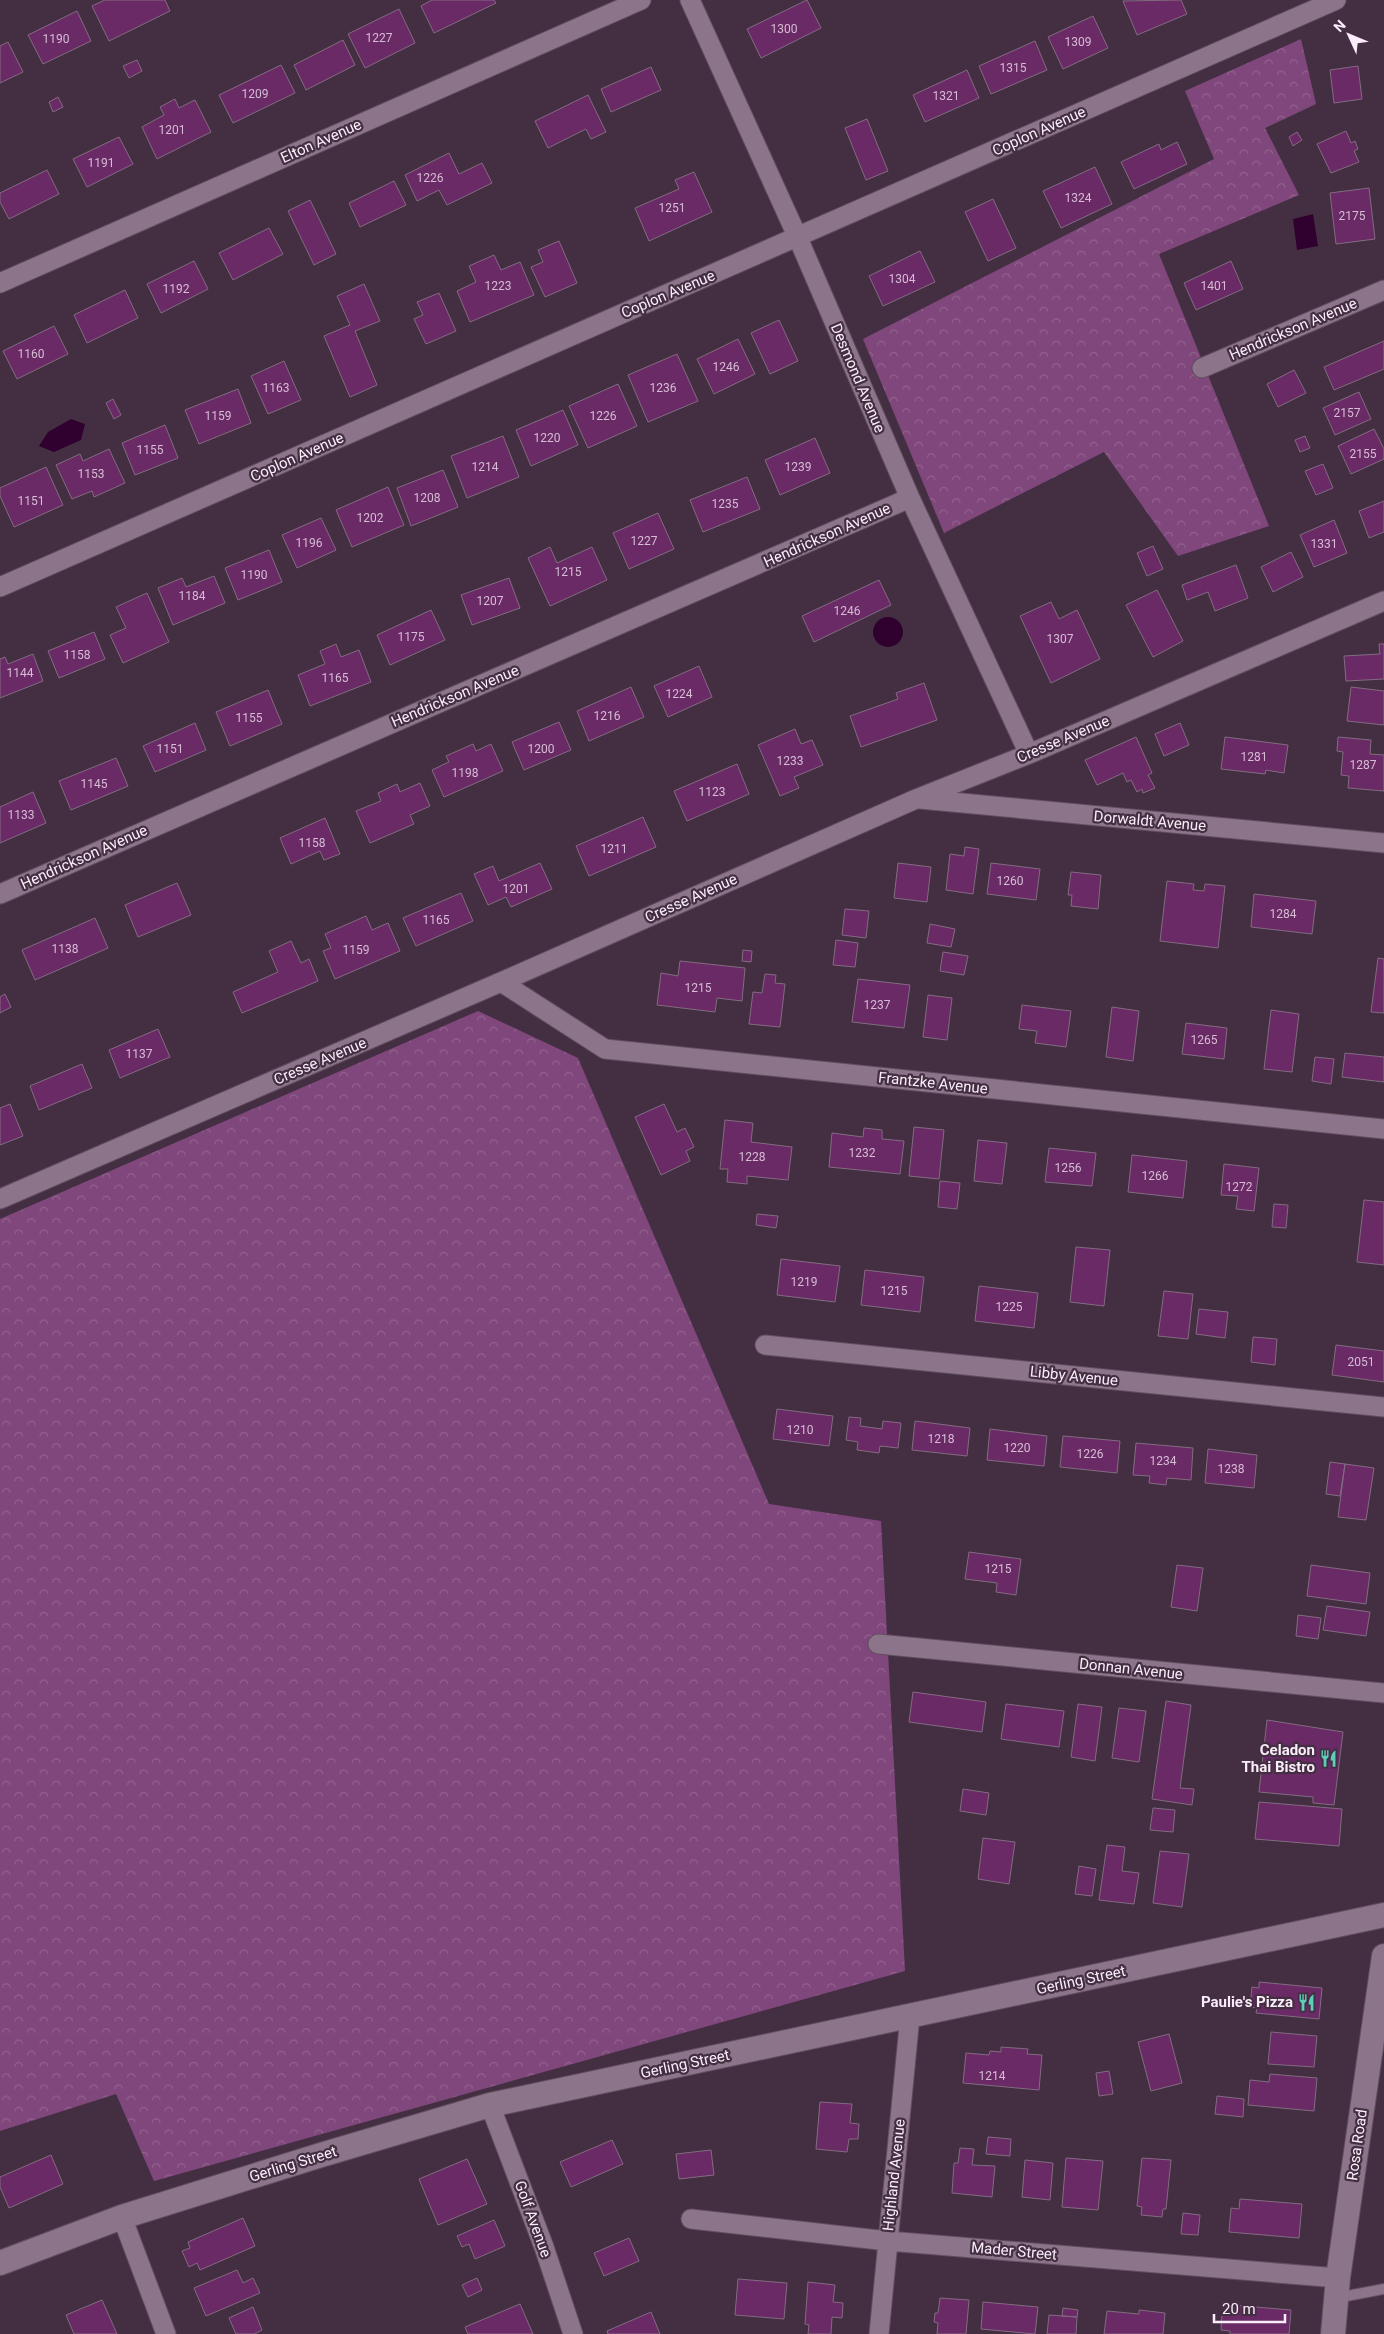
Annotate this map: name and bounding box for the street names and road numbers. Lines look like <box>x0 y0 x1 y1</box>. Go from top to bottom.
street label: Coplon Avenue <box>990 102 1088 160</box>
street label: Elton Avenue <box>278 115 364 167</box>
street label: Coplon Avenue <box>618 266 718 322</box>
street label: Hendrickson Avenue <box>1226 294 1360 364</box>
street label: Desmond Avenue <box>827 321 889 435</box>
street label: Coplon Avenue <box>248 428 346 486</box>
street label: Hendrickson Avenue <box>761 499 893 571</box>
street label: Hendrickson Avenue <box>388 661 522 731</box>
street label: Cresse Avenue <box>1014 711 1112 767</box>
street label: Dorwaldt Avenue <box>1093 807 1207 835</box>
street label: Hendrickson Avenue <box>18 821 150 893</box>
street label: Cresse Avenue <box>642 870 740 926</box>
street label: Cresse Avenue <box>271 1033 369 1089</box>
street label: Frantzke Avenue <box>877 1068 989 1098</box>
street label: Libby Avenue <box>1029 1362 1119 1390</box>
street label: Donnan Avenue <box>1078 1655 1184 1683</box>
street label: Gerling Street <box>1035 1962 1127 1998</box>
street label: Gerling Street <box>639 2046 731 2082</box>
street label: Rosa Road <box>1343 2108 1371 2182</box>
street label: Highland Avenue <box>879 2118 909 2232</box>
street label: Gerling Street <box>247 2142 339 2186</box>
street label: Golf Avenue <box>511 2178 555 2260</box>
street label: Mader Street <box>970 2238 1058 2264</box>

